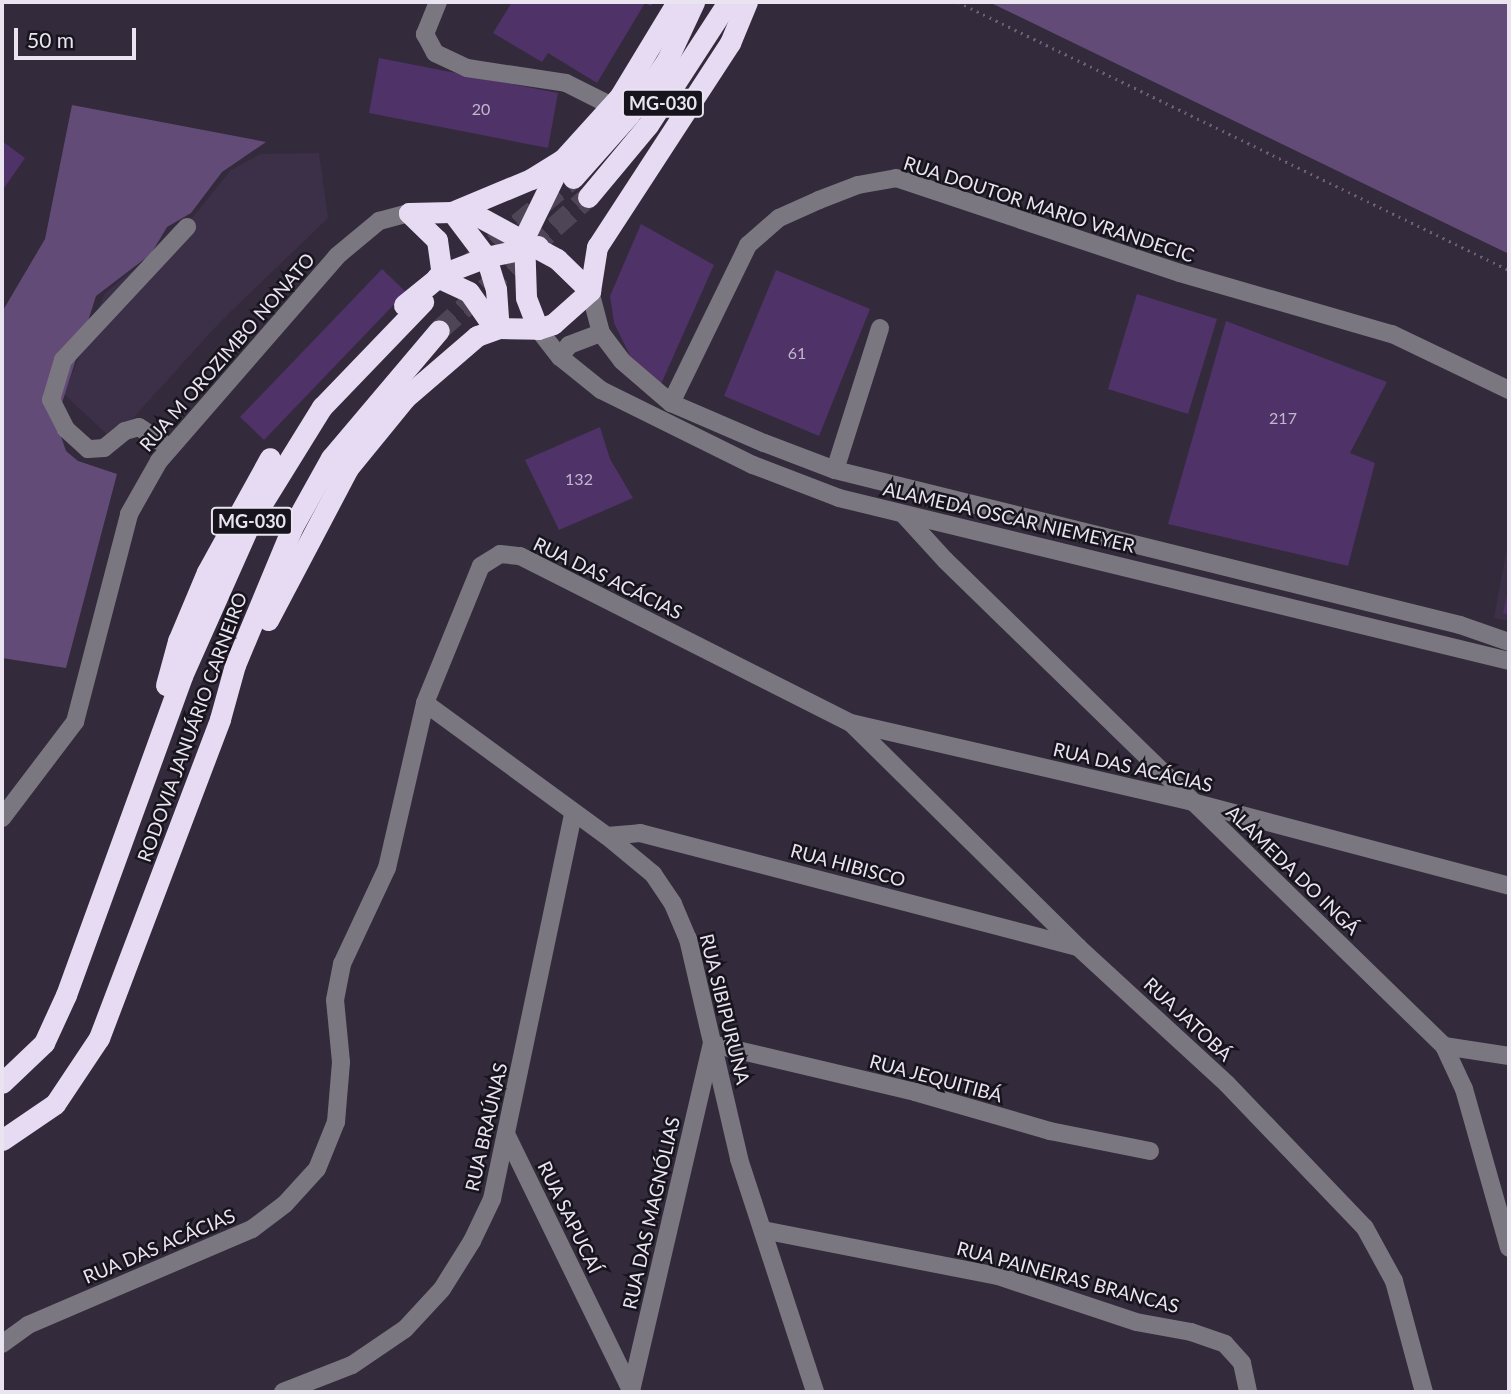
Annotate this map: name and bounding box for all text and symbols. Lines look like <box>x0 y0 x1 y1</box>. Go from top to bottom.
scale bar <box>18 14 140 58</box>
text: 50 m <box>27 27 74 52</box>
road number: MG-030 <box>621 88 705 118</box>
house number: 20 <box>472 99 490 119</box>
street label: RUA DOUTOR MARIO VRANDECIC <box>900 151 1198 267</box>
street label: RUA M OROZIMBO NONATO <box>134 248 320 456</box>
house number: 61 <box>788 343 806 363</box>
house number: 217 <box>1269 408 1297 428</box>
house number: 132 <box>565 469 593 489</box>
street label: ALAMEDA OSCAR NIEMEYER <box>881 477 1137 557</box>
road number: MG-030 <box>210 506 294 536</box>
street label: RUA DAS ACÁCIAS <box>529 532 687 624</box>
street label: RODOVIA JANUÁRIO CARNEIRO <box>132 589 252 865</box>
street label: RUA DAS ACÁCIAS <box>1050 737 1216 797</box>
street label: ALAMEDA DO INGÁ <box>1221 800 1365 940</box>
street label: RUA HIBISCO <box>788 839 908 891</box>
street label: RUA SIBIPURUNA <box>695 931 755 1087</box>
street label: RUA JATOBÁ <box>1139 972 1237 1066</box>
street label: RUA JEQUITIBÁ <box>866 1049 1006 1107</box>
street label: RUA BRAÚNAS <box>460 1060 512 1194</box>
street label: RUA DAS MAGNÓLIAS <box>618 1114 684 1312</box>
street label: RUA SAPUCAÍ <box>533 1157 607 1277</box>
street label: RUA DAS ACÁCIAS <box>79 1203 239 1289</box>
street label: RUA PAINEIRAS BRANCAS <box>954 1236 1182 1318</box>

